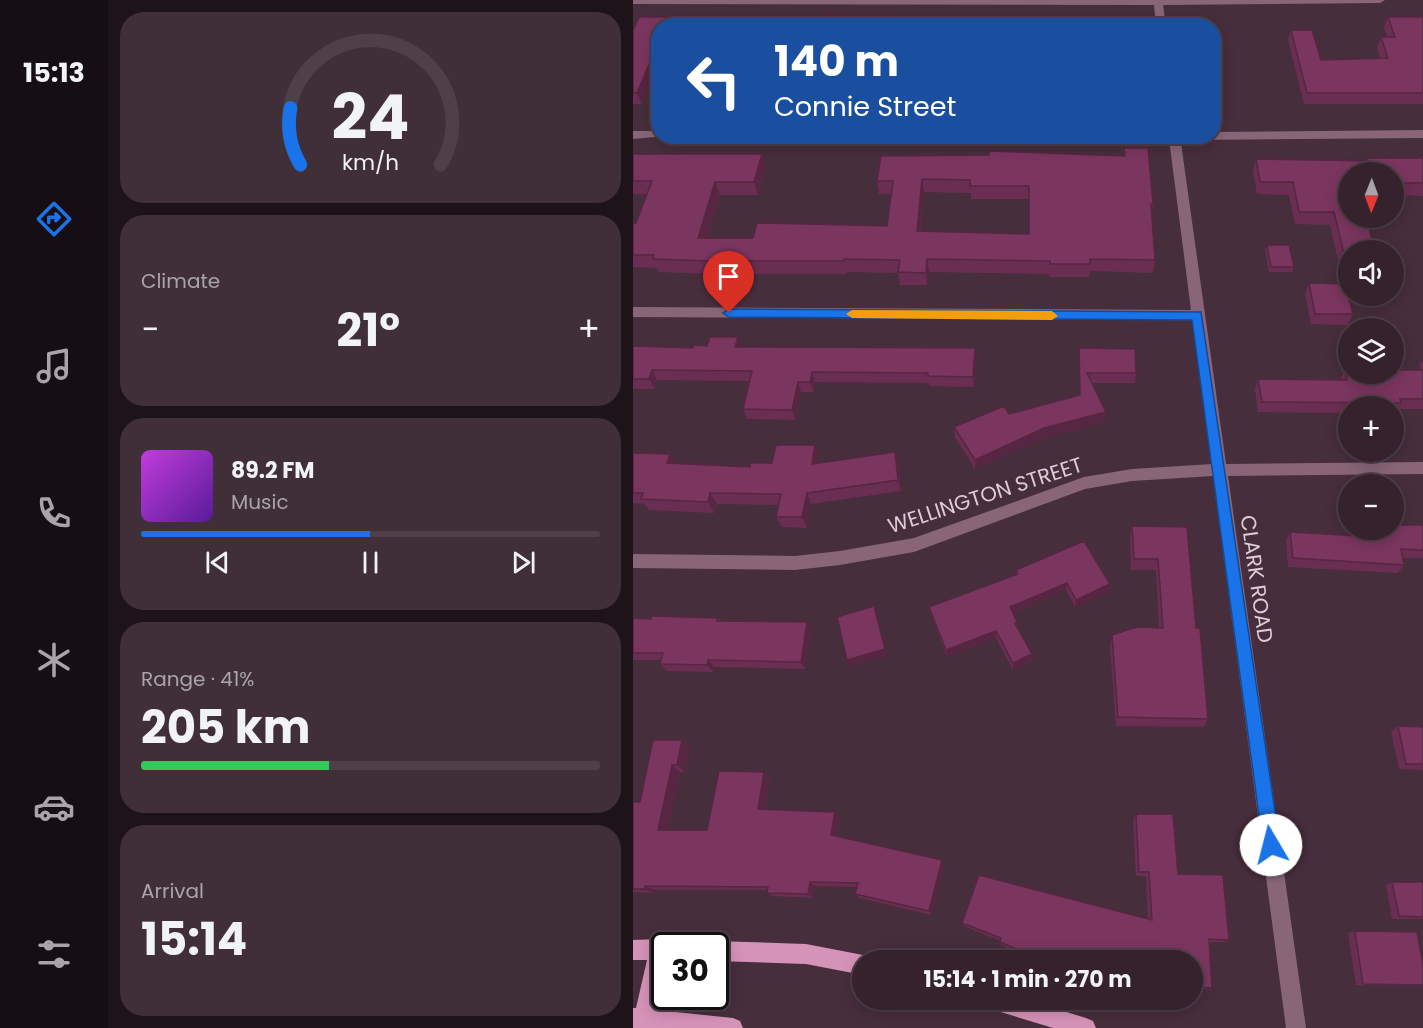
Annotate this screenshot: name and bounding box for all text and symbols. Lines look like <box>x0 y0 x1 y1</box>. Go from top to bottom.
text: 140 m <box>774 32 899 91</box>
icon: left <box>675 42 753 120</box>
text: 15:13 <box>23 54 85 91</box>
text: 24 <box>332 73 409 161</box>
text: Connie Street <box>774 88 956 125</box>
text: km/h <box>342 147 399 178</box>
north arrow <box>1338 162 1404 228</box>
map controls <box>1338 162 1404 540</box>
icon: directions <box>33 198 75 240</box>
button: sound <box>1338 240 1404 306</box>
pin <box>703 251 754 313</box>
icon: arrive <box>712 260 745 293</box>
text: Climate <box>141 267 220 295</box>
text: 21° <box>337 299 400 362</box>
text: − <box>141 306 159 353</box>
text: + <box>577 306 600 353</box>
button: layers <box>1338 318 1404 384</box>
icon: music <box>33 345 75 387</box>
button: + <box>1338 396 1404 462</box>
street label: WELLINGTON STREET <box>884 450 1086 540</box>
text: 89.2 FM <box>231 455 314 486</box>
button: − <box>1338 474 1404 540</box>
text: Music <box>231 488 289 516</box>
icon: phone <box>33 492 75 534</box>
street label: CLARK ROAD <box>1234 513 1280 645</box>
icon: previous <box>201 546 234 579</box>
icon: pause <box>354 546 387 579</box>
icon: next <box>507 546 540 579</box>
icon: climate <box>33 639 75 681</box>
text: Range · 41% <box>141 665 254 693</box>
text: 205 km <box>141 696 310 759</box>
icon: car <box>33 786 75 828</box>
position arrow <box>1239 813 1303 877</box>
text: Arrival <box>141 877 204 905</box>
text: 15:14 <box>141 908 247 971</box>
speed limit sign: 30 <box>651 932 729 1010</box>
icon: filters <box>33 933 75 975</box>
text: 15:14 · 1 min · 270 m <box>924 964 1132 995</box>

